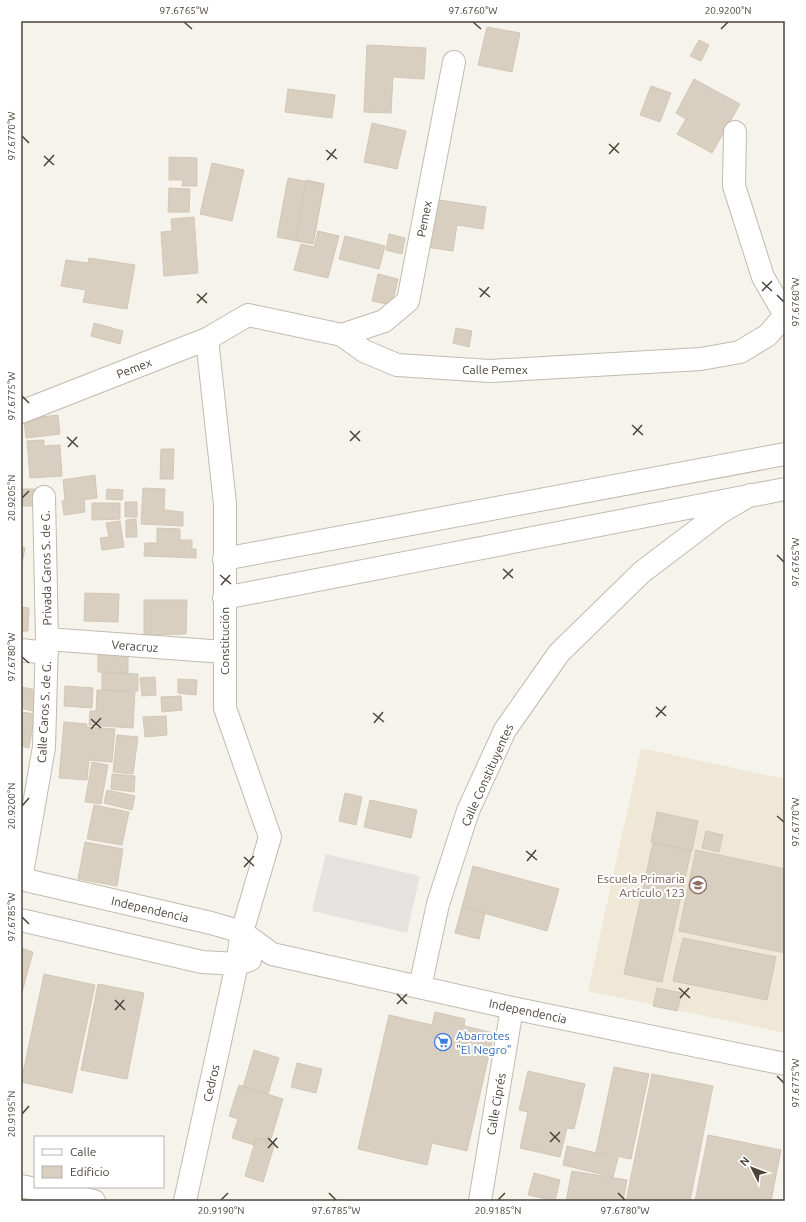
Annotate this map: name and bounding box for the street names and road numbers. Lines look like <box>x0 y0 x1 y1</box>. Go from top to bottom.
street label: Pemex <box>414 200 434 238</box>
street label: Pemex <box>115 355 153 381</box>
street label: Calle Pemex <box>462 363 528 376</box>
street label: Privada Caros S. de G. <box>38 510 54 626</box>
street label: Constitución <box>218 607 231 675</box>
street label: Veracruz <box>111 638 159 654</box>
street label: Calle Caros S. de G. <box>35 661 53 763</box>
street label: Calle Constituyentes <box>459 722 515 828</box>
street label: Independencia <box>110 894 190 924</box>
street label: Independencia <box>488 996 568 1026</box>
street label: Cedros <box>200 1063 222 1103</box>
street label: Calle Ciprés <box>484 1072 508 1136</box>

